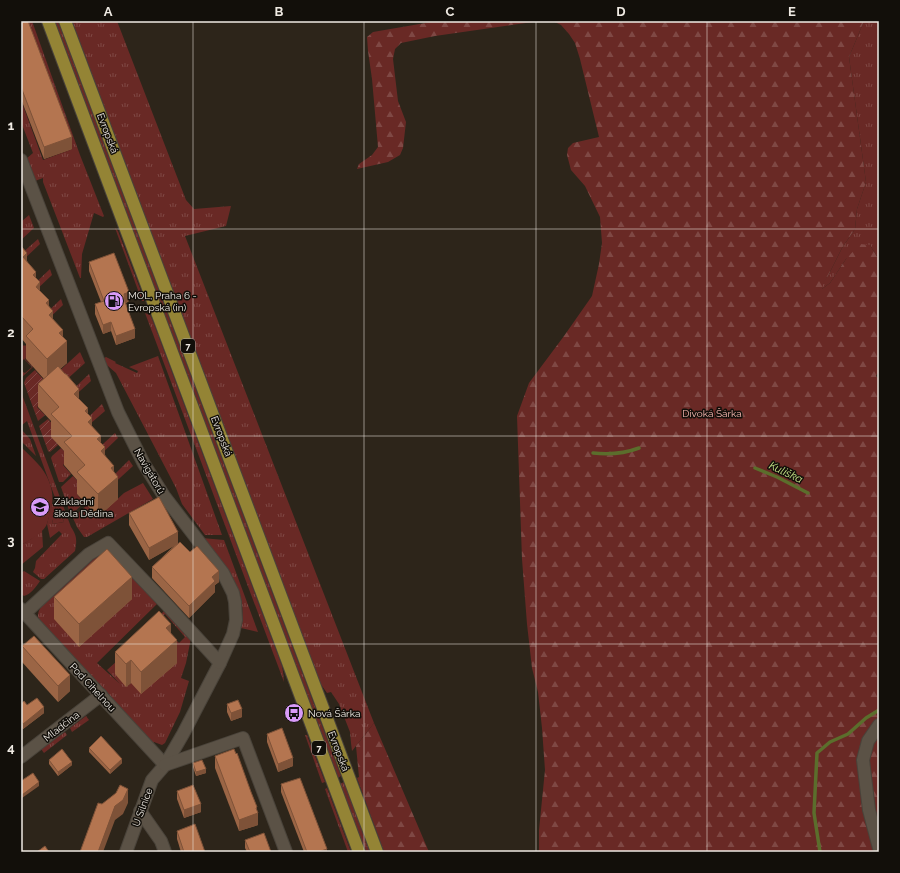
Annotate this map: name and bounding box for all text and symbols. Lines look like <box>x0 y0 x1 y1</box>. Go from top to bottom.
text: A <box>104 4 113 19</box>
text: B <box>275 4 284 19</box>
text: C <box>446 4 455 19</box>
text: D <box>616 4 626 19</box>
text: E <box>788 4 796 19</box>
street label: Evropská <box>95 111 120 155</box>
text: 1 <box>8 118 15 133</box>
fuel station icon: MOL, Praha 6 - Evropská (in) <box>103 290 125 312</box>
place label: MOL, Praha 6 - Evropská (in) <box>128 290 197 313</box>
text: 2 <box>7 325 15 340</box>
road number: 7 <box>181 339 195 353</box>
park label: Divoká Šárka <box>682 408 742 419</box>
street label: Evropská <box>209 414 234 458</box>
street label: Navigátorů <box>132 447 167 496</box>
water label: Kuliška <box>767 459 805 486</box>
school or university icon: Základní škola Dědina <box>29 496 51 518</box>
place label: Základní škola Dědina <box>54 496 113 519</box>
text: 3 <box>7 533 15 548</box>
street label: Pod Cihelnou <box>67 661 118 714</box>
bus stop icon: Nová Šárka <box>283 702 305 724</box>
place label: Nová Šárka <box>308 708 360 719</box>
street label: Mladčina <box>41 709 81 744</box>
street label: Evropská <box>326 729 351 773</box>
text: 4 <box>7 740 15 755</box>
road number: 7 <box>312 741 326 755</box>
street label: U Silnice <box>130 786 155 828</box>

